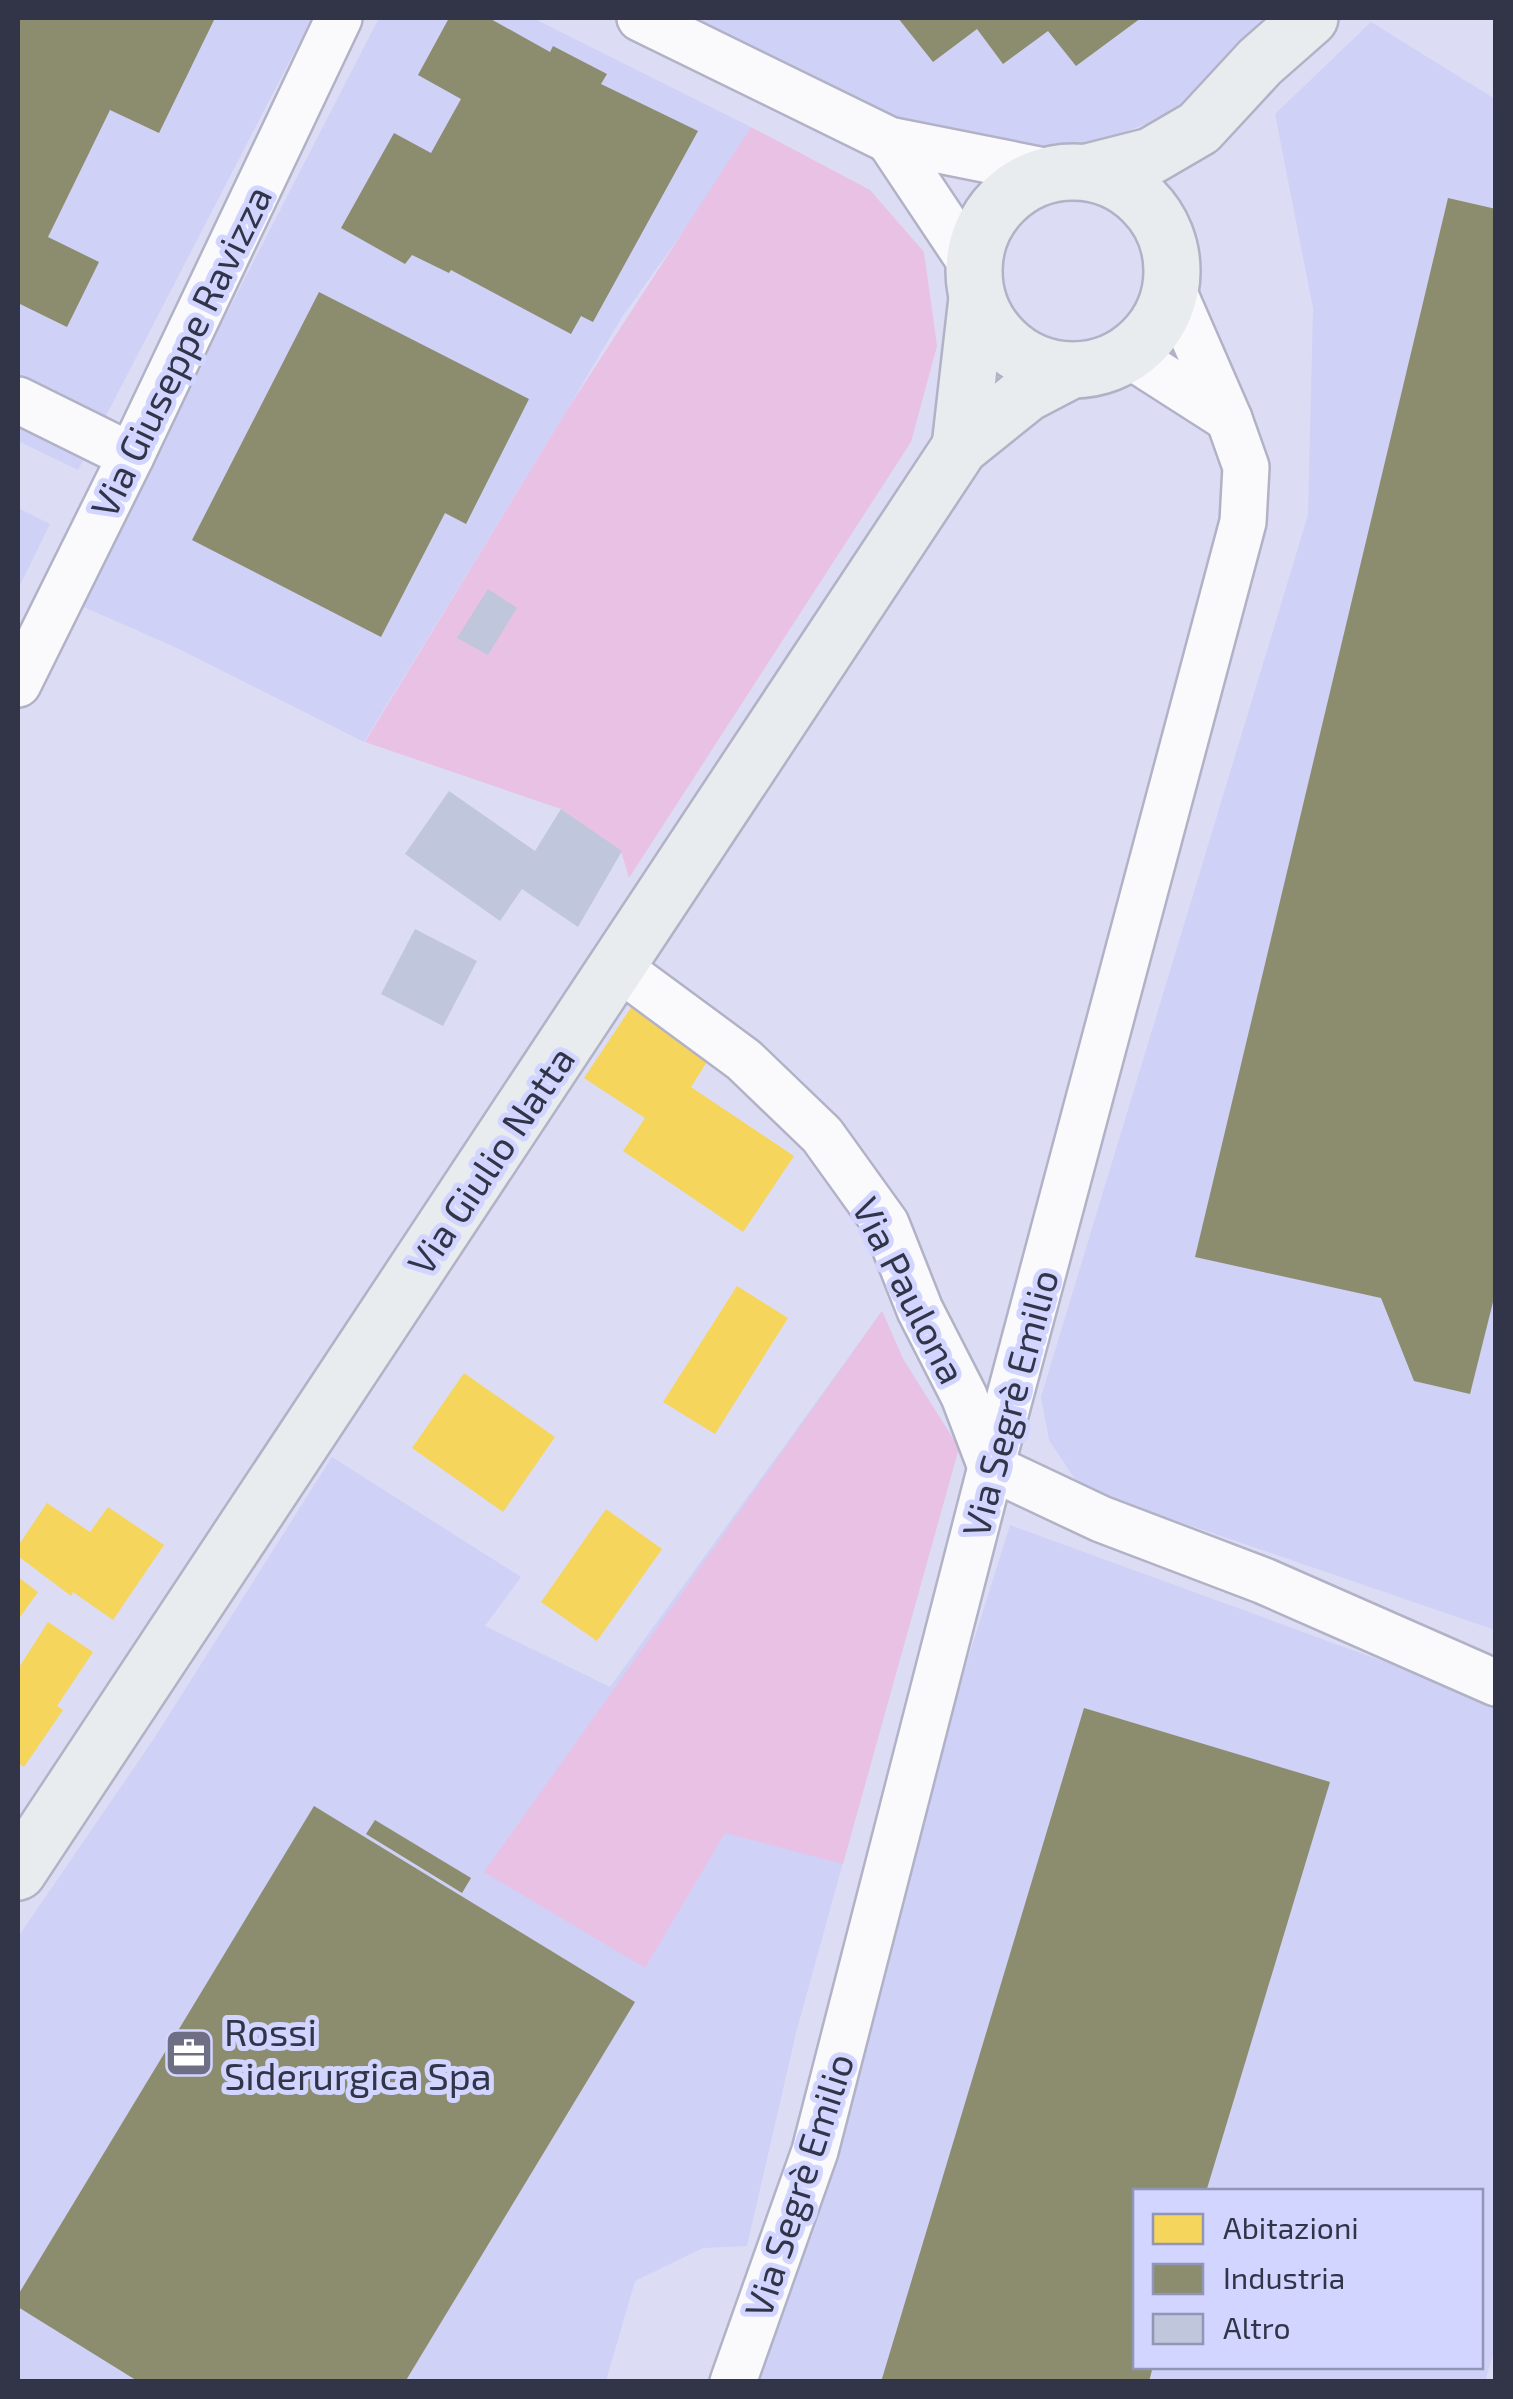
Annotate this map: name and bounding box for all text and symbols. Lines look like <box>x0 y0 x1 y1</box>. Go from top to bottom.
street label: Via Giuseppe Ravizza <box>80 178 280 524</box>
street label: Via Giulio Natta <box>397 1037 583 1283</box>
street label: Via Paulona <box>844 1189 976 1391</box>
street label: Via Segrè Emilio <box>951 1264 1067 1542</box>
place label: Rossi Siderurgica Spa <box>224 2008 492 2098</box>
office icon: Rossi Siderurgica Spa <box>163 2027 215 2079</box>
street label: Via Segrè Emilio <box>734 2047 862 2323</box>
legend <box>1133 2189 1483 2369</box>
text: Abitazioni <box>1223 2209 1359 2245</box>
text: Industria <box>1223 2259 1345 2295</box>
text: Altro <box>1223 2309 1290 2345</box>

